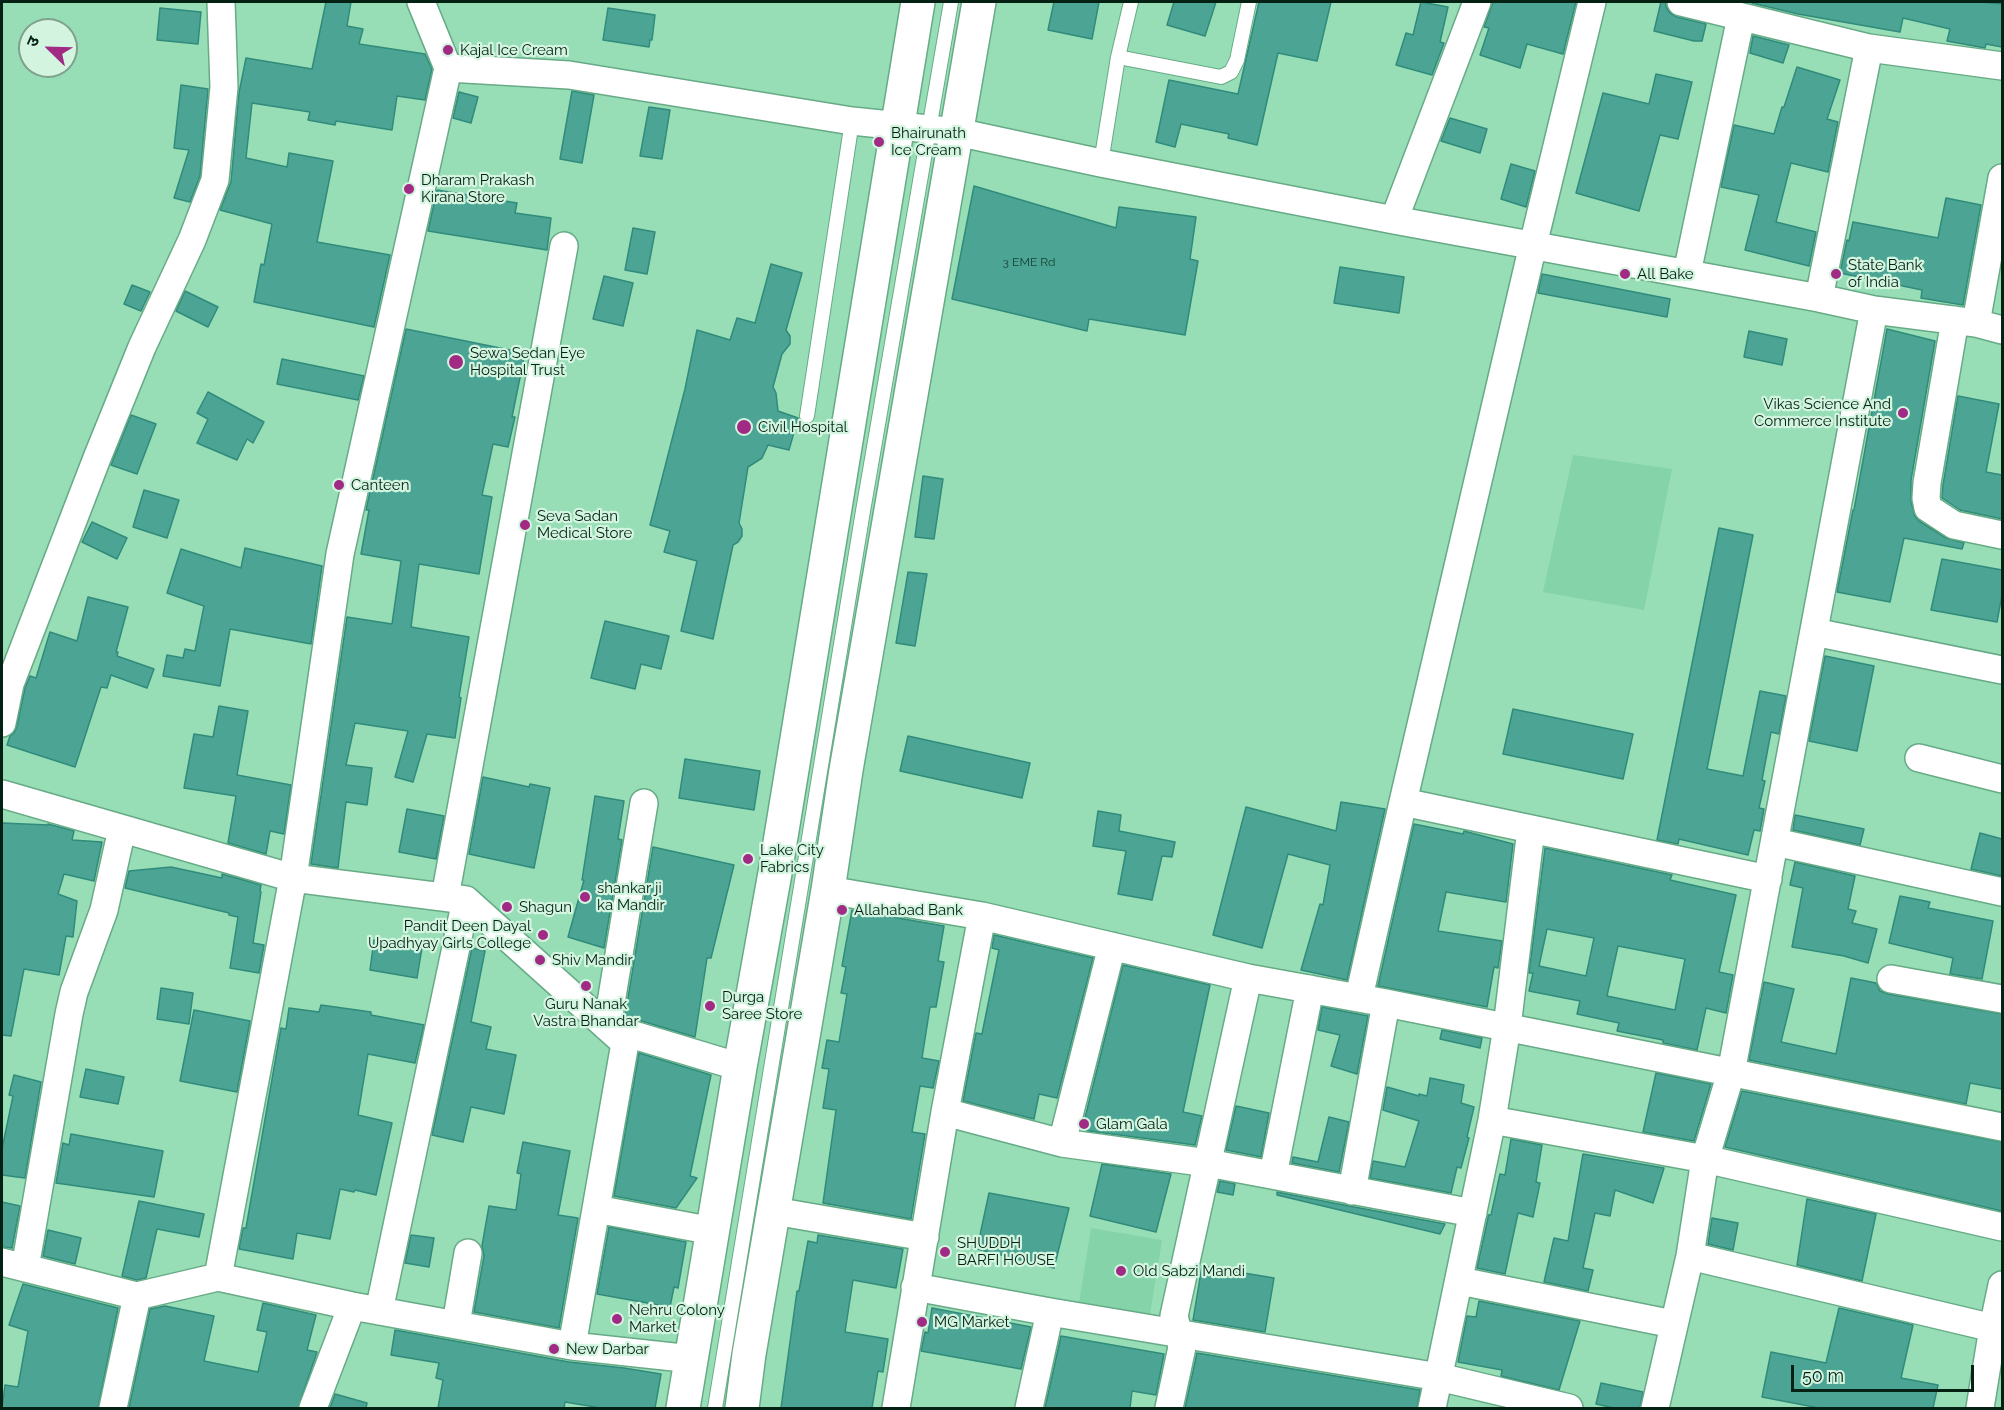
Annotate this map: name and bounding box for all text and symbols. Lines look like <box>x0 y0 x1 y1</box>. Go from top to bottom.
north arrow <box>18 18 78 78</box>
text: उ <box>22 34 43 50</box>
place label: Kajal Ice Cream <box>460 41 568 59</box>
marker: Kajal Ice Cream <box>441 43 455 57</box>
place label: Bhairunath Ice Cream <box>891 124 966 159</box>
marker: Bhairunath Ice Cream <box>872 135 886 149</box>
place label: Dharam Prakash Kirana Store <box>421 171 534 206</box>
marker: Dharam Prakash Kirana Store <box>402 182 416 196</box>
house number: 3 EME Rd <box>1003 255 1055 269</box>
place label: State Bank of India <box>1848 256 1922 291</box>
place label: All Bake <box>1637 265 1694 283</box>
marker: All Bake <box>1618 267 1632 281</box>
marker: State Bank of India <box>1829 267 1843 281</box>
place label: Sewa Sedan Eye Hospital Trust <box>470 344 585 379</box>
marker: Sewa Sedan Eye Hospital Trust <box>447 353 465 371</box>
place label: Vikas Science And Commerce Institute <box>1754 395 1891 430</box>
marker: Vikas Science And Commerce Institute <box>1896 406 1910 420</box>
marker: Civil Hospital <box>735 418 753 436</box>
place label: Civil Hospital <box>758 418 848 436</box>
place label: Canteen <box>351 476 409 494</box>
marker: Canteen <box>332 478 346 492</box>
place label: Seva Sadan Medical Store <box>537 507 632 542</box>
marker: Seva Sadan Medical Store <box>518 518 532 532</box>
place label: Lake City Fabrics <box>760 841 824 876</box>
marker: Lake City Fabrics <box>741 852 755 866</box>
place label: shankar ji ka Mandir <box>597 879 665 914</box>
marker: shankar ji ka Mandir <box>578 890 592 904</box>
place label: Shagun <box>519 898 572 916</box>
marker: Shagun <box>500 900 514 914</box>
place label: Allahabad Bank <box>854 901 963 919</box>
marker: Allahabad Bank <box>835 903 849 917</box>
place label: Pandit Deen Dayal Upadhyay Girls College <box>368 917 531 952</box>
marker: Pandit Deen Dayal Upadhyay Girls College <box>536 928 550 942</box>
place label: Shiv Mandir <box>552 951 633 969</box>
marker: Shiv Mandir <box>533 953 547 967</box>
marker: Guru Nanak Vastra Bhandar <box>579 979 593 993</box>
place label: Durga Saree Store <box>722 988 802 1023</box>
place label: Guru Nanak Vastra Bhandar <box>533 995 639 1030</box>
marker: Durga Saree Store <box>703 999 717 1013</box>
place label: Glam Gala <box>1096 1115 1168 1133</box>
marker: Glam Gala <box>1077 1117 1091 1131</box>
place label: SHUDDH BARFI HOUSE <box>957 1234 1055 1269</box>
marker: SHUDDH BARFI HOUSE <box>938 1245 952 1259</box>
place label: Old Sabzi Mandi <box>1133 1262 1245 1280</box>
marker: Old Sabzi Mandi <box>1114 1264 1128 1278</box>
place label: Nehru Colony Market <box>629 1301 725 1336</box>
marker: Nehru Colony Market <box>610 1312 624 1326</box>
place label: MG Market <box>934 1313 1010 1331</box>
marker: MG Market <box>915 1315 929 1329</box>
place label: New Darbar <box>566 1340 649 1358</box>
marker: New Darbar <box>547 1342 561 1356</box>
scale bar <box>1794 1353 1977 1391</box>
text: 50 m <box>1802 1365 1844 1386</box>

